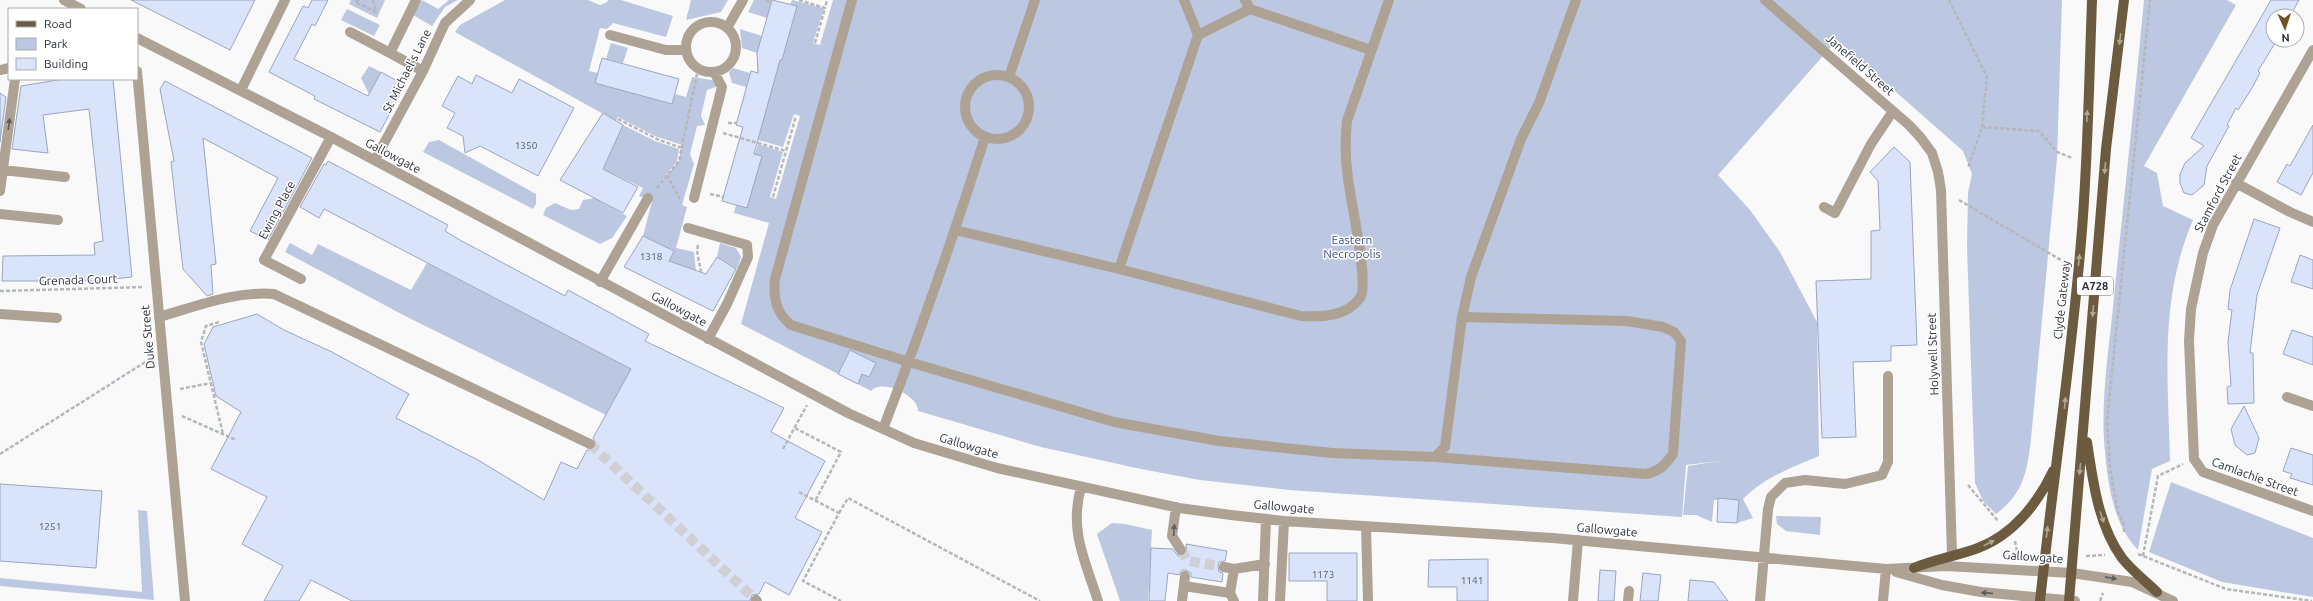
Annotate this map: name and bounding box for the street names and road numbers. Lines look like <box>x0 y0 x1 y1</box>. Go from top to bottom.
street label: St Michael's Lane <box>380 27 433 115</box>
street label: Janefield Street <box>1824 31 1897 98</box>
street label: Gallowgate <box>363 135 423 176</box>
street label: Stamford Street <box>2191 151 2244 234</box>
street label: Ewing Place <box>256 178 297 241</box>
street label: Clyde Gateway <box>2051 260 2072 340</box>
street label: Grenada Court <box>38 272 118 287</box>
road number: A728 <box>2077 277 2113 295</box>
street label: Gallowgate <box>649 288 709 329</box>
street label: Duke Street <box>138 304 157 370</box>
street label: Holywell Street <box>1925 312 1940 396</box>
street label: Gallowgate <box>938 430 1000 461</box>
street label: Camlachie Street <box>2210 455 2301 498</box>
street label: Gallowgate <box>1253 497 1315 516</box>
street label: Gallowgate <box>1576 520 1638 539</box>
street label: Gallowgate <box>2002 548 2064 565</box>

